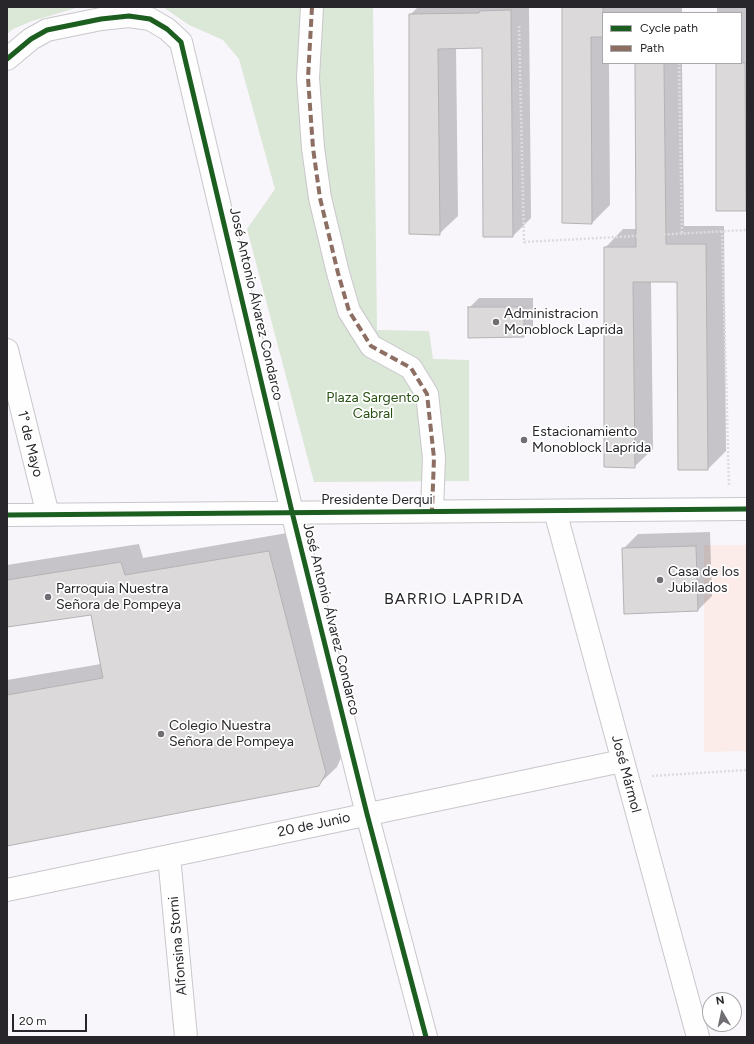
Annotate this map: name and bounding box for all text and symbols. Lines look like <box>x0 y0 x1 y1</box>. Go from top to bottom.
legend <box>602 12 742 64</box>
text: Cycle path <box>640 21 698 35</box>
text: Path <box>640 41 664 55</box>
street label: José Antonio Álvarez Condarco <box>226 206 286 402</box>
place label: Administracion Monoblock Laprida <box>504 306 623 338</box>
marker: Administracion Monoblock Laprida <box>491 317 501 327</box>
park label: Plaza Sargento Cabral <box>326 390 420 422</box>
street label: 1° de Mayo <box>14 409 46 479</box>
place label: Estacionamiento Monoblock Laprida <box>532 424 651 456</box>
marker: Estacionamiento Monoblock Laprida <box>519 435 529 445</box>
street label: Presidente Derqui <box>321 492 433 508</box>
street label: José Antonio Álvarez Condarco <box>299 521 363 717</box>
place label: Casa de los Jubilados <box>668 564 739 596</box>
marker: Casa de los Jubilados <box>655 575 665 585</box>
place label: Parroquia Nuestra Señora de Pompeya <box>56 581 181 614</box>
district label: BARRIO LAPRIDA <box>384 589 524 609</box>
marker: Parroquia Nuestra Señora de Pompeya <box>43 592 53 602</box>
place label: Colegio Nuestra Señora de Pompeya <box>169 718 294 750</box>
marker: Colegio Nuestra Señora de Pompeya <box>156 729 166 739</box>
street label: José Mármol <box>608 733 644 815</box>
street label: 20 de Junio <box>276 809 352 841</box>
street label: Alfonsina Storni <box>165 896 191 996</box>
north arrow <box>702 992 742 1032</box>
text: N <box>715 994 725 1008</box>
scale bar <box>14 1006 89 1032</box>
text: 20 m <box>19 1014 47 1028</box>

